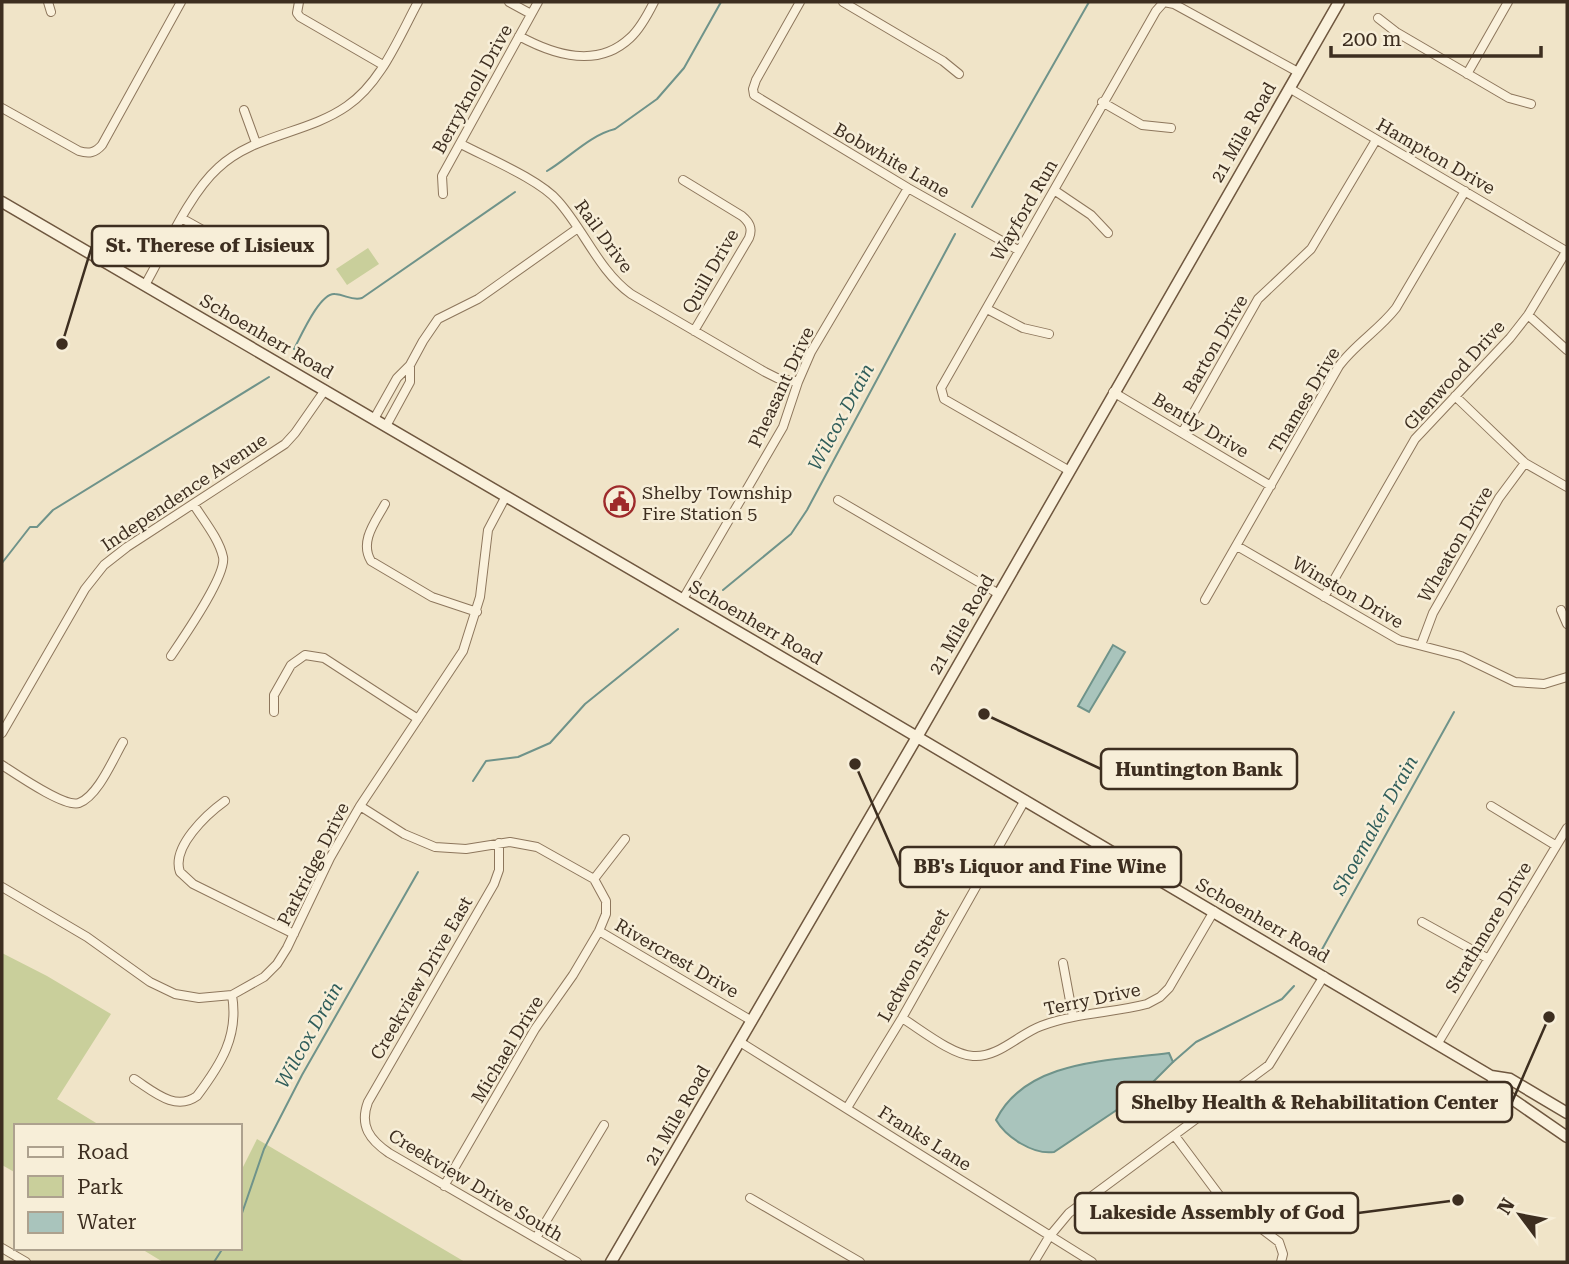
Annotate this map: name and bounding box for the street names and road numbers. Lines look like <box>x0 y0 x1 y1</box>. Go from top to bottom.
street label: Berryknoll Drive <box>428 21 516 157</box>
street label: 21 Mile Road <box>1206 78 1280 186</box>
street label: Hampton Drive <box>1373 114 1499 199</box>
street label: Bobwhite Lane <box>830 118 954 202</box>
street label: Wayford Run <box>986 155 1062 265</box>
street label: Rail Drive <box>571 195 638 277</box>
street label: Quill Drive <box>677 225 743 317</box>
street label: Schoenherr Road <box>197 289 338 383</box>
street label: Barton Drive <box>1178 291 1252 397</box>
street label: Glenwood Drive <box>1399 316 1509 434</box>
street label: Pheasant Drive <box>744 323 818 451</box>
street label: Thames Drive <box>1264 343 1344 457</box>
street label: Bently Drive <box>1149 388 1253 462</box>
street label: Independence Avenue <box>97 429 271 555</box>
street label: Wheaton Drive <box>1413 482 1497 606</box>
street label: Winston Drive <box>1289 552 1407 632</box>
street label: 21 Mile Road <box>924 570 998 678</box>
street label: Schoenherr Road <box>686 575 827 669</box>
street label: Parkridge Drive <box>273 799 353 929</box>
street label: Strathmore Drive <box>1441 858 1535 996</box>
street label: Schoenherr Road <box>1193 873 1334 967</box>
street label: Creekview Drive East <box>366 893 476 1063</box>
street label: Ledwon Street <box>873 905 953 1025</box>
street label: Rivercrest Drive <box>611 914 743 1002</box>
street label: Terry Drive <box>1042 979 1142 1019</box>
street label: Michael Drive <box>467 992 547 1106</box>
street label: 21 Mile Road <box>640 1061 714 1169</box>
street label: Franks Lane <box>875 1101 976 1175</box>
street label: Creekview Drive South <box>385 1124 567 1246</box>

